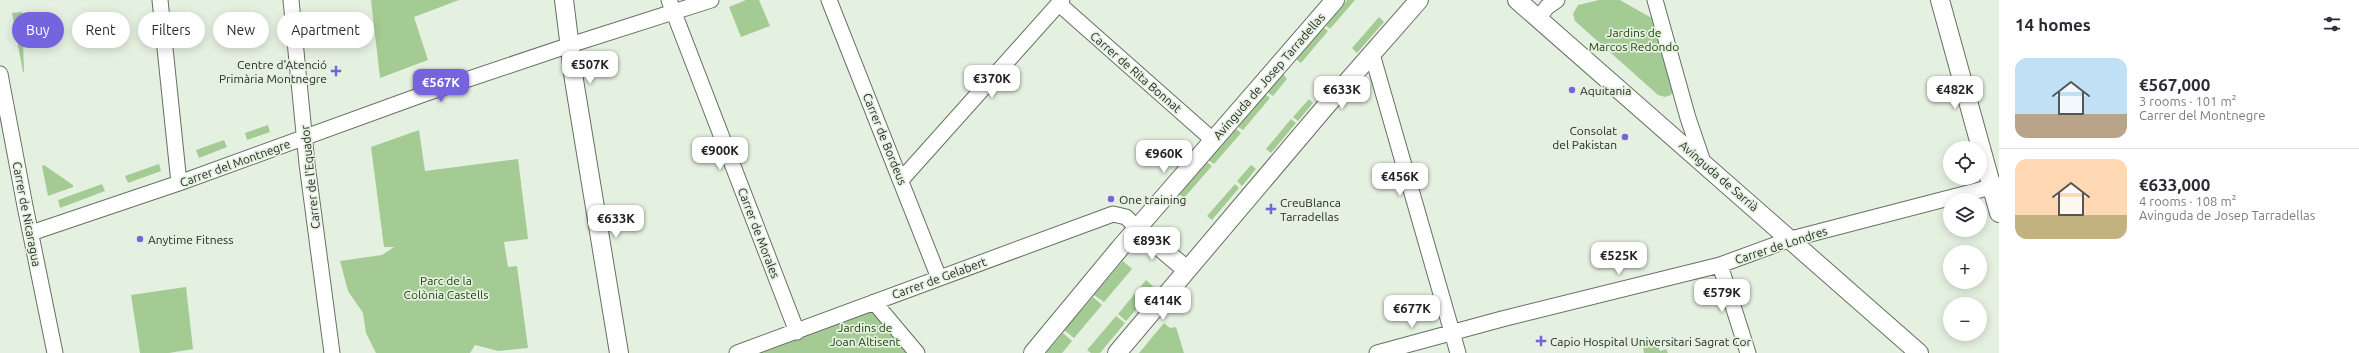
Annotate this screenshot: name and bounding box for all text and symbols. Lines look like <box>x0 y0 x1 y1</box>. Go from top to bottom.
street label: Avinguda de Josep Tarradellas <box>1211 10 1327 142</box>
chip: Buy <box>12 12 64 48</box>
chip: Rent <box>72 12 130 48</box>
chip: Filters <box>138 12 205 48</box>
chip: New <box>213 12 269 48</box>
chip: Apartment <box>277 12 374 48</box>
icon: filters <box>2321 13 2343 35</box>
text: 14 homes <box>2015 15 2091 34</box>
park label: Jardins de Marcos Redondo <box>1589 26 1679 53</box>
street label: Carrer de Rita Bonnat <box>1088 29 1184 115</box>
pin: €507K <box>562 51 618 85</box>
text: €507K <box>571 57 609 71</box>
place label: Centre d'Atenció Primària Montnegre <box>219 58 327 85</box>
marker: Centre d'Atenció Primària Montnegre <box>330 65 342 77</box>
pin: €370K <box>964 65 1020 99</box>
pin: €567K <box>413 69 469 103</box>
text: €370K <box>973 71 1011 85</box>
icon: home <box>2047 74 2095 122</box>
text: €567K <box>422 75 460 89</box>
text: €567,000 <box>2139 75 2210 94</box>
pin: €633K <box>1314 76 1370 110</box>
pin: €482K <box>1927 76 1983 110</box>
text: €633K <box>1323 82 1361 96</box>
text: €482K <box>1936 82 1974 96</box>
place label: Aquitania <box>1580 84 1631 97</box>
marker: Aquitania <box>1567 85 1577 95</box>
street label: Carrer de Bordeus <box>861 91 909 187</box>
text: 3 rooms · 101 m² <box>2139 94 2236 108</box>
text: Carrer del Montnegre <box>2139 108 2265 122</box>
street label: Carrer de l'Equador <box>298 124 322 230</box>
place label: Consolat del Pakistan <box>1552 124 1617 151</box>
marker: Consolat del Pakistan <box>1620 132 1630 142</box>
street label: Carrer del Montnegre <box>178 137 292 189</box>
pin: €900K <box>692 137 748 171</box>
street label: Avinguda de Sarrià <box>1677 138 1761 214</box>
pin: €960K <box>1136 140 1192 174</box>
map controls <box>1943 141 1987 341</box>
button: locate <box>1943 141 1987 185</box>
text: €900K <box>701 143 739 157</box>
text: €960K <box>1145 146 1183 160</box>
street label: Carrer de Nicaragua <box>10 160 44 268</box>
pin: €456K <box>1372 163 1428 197</box>
text: €456K <box>1381 169 1419 183</box>
icon: home <box>2047 175 2095 223</box>
text: €633,000 <box>2139 175 2210 194</box>
street label: Carrer de Morales <box>736 186 782 280</box>
place label: One training <box>1119 193 1186 206</box>
button: layers <box>1943 193 1987 237</box>
marker: One training <box>1106 194 1116 204</box>
text: 4 rooms · 108 m² <box>2139 194 2236 208</box>
place label: CreuBlanca Tarradellas <box>1280 196 1341 223</box>
marker: CreuBlanca Tarradellas <box>1265 203 1277 215</box>
pin: €633K <box>588 205 644 239</box>
text: Avinguda de Josep Tarradellas <box>2139 208 2315 222</box>
text: €633K <box>597 211 635 225</box>
street label: Carrer de Londres <box>1733 224 1829 266</box>
pin: €893K <box>1124 227 1180 261</box>
place label: Anytime Fitness <box>148 233 234 246</box>
text: €893K <box>1133 233 1171 247</box>
marker: Anytime Fitness <box>135 234 145 244</box>
pin: €525K <box>1591 242 1647 276</box>
button: + <box>1943 245 1987 289</box>
text: €525K <box>1600 248 1638 262</box>
street label: Carrer de Gelabert <box>890 255 988 301</box>
park label: Parc de la Colònia Castells <box>404 274 488 301</box>
pin: €579K <box>1694 279 1750 313</box>
text: €579K <box>1703 285 1741 299</box>
pin: €414K <box>1135 287 1191 321</box>
text: €414K <box>1144 293 1182 307</box>
pin: €677K <box>1384 295 1440 329</box>
button: − <box>1943 297 1987 341</box>
text: €677K <box>1393 301 1431 315</box>
park label: Jardins de Joan Altisent <box>830 321 901 348</box>
marker: Capio Hospital Universitari Sagrat Cor <box>1535 335 1547 347</box>
place label: Capio Hospital Universitari Sagrat Cor <box>1550 335 1752 348</box>

